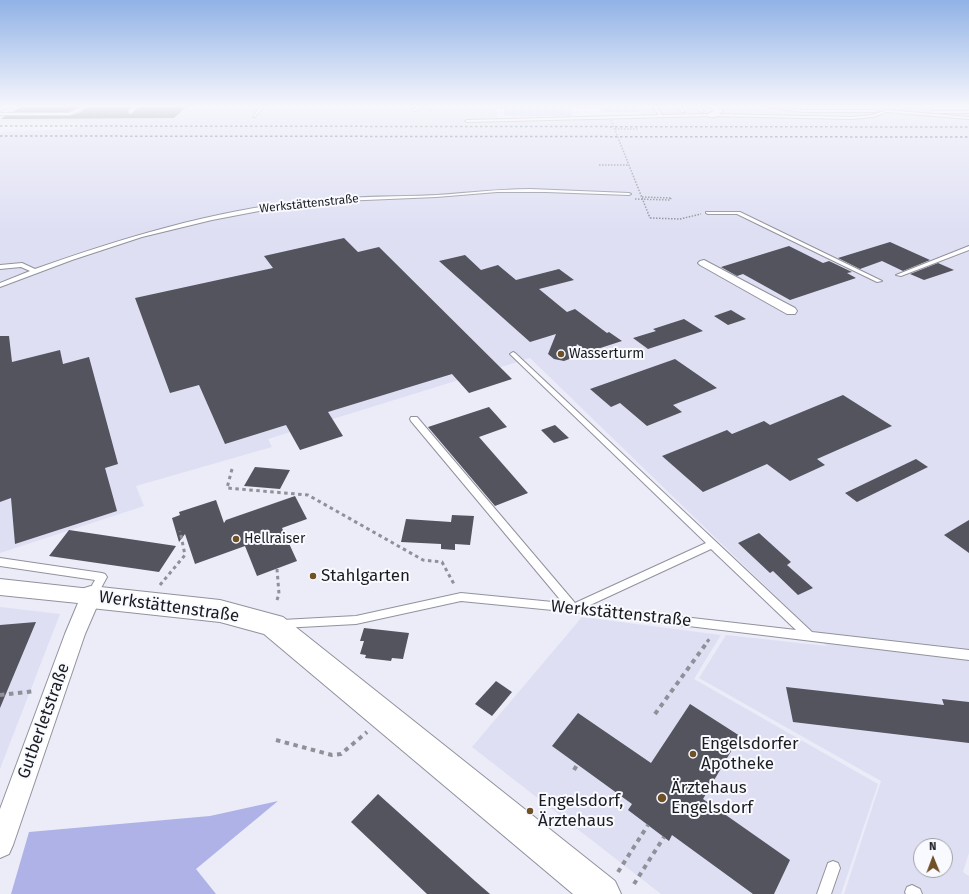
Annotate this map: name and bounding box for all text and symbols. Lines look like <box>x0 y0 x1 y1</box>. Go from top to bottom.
street label: Werkstättenstraße <box>259 192 359 216</box>
place label: Wasserturm <box>569 346 644 362</box>
marker: Wasserturm <box>556 349 566 359</box>
place label: Hellraiser <box>244 531 305 547</box>
marker: Hellraiser <box>231 534 241 544</box>
place label: Stahlgarten <box>321 566 410 586</box>
marker: Stahlgarten <box>308 571 318 581</box>
street label: Werkstättenstraße <box>98 587 240 627</box>
street label: Werkstättenstraße <box>550 596 692 632</box>
street label: Gutberletstraße <box>14 660 74 782</box>
place label: Engelsdorfer Apotheke <box>701 734 799 774</box>
marker: Engelsdorfer Apotheke <box>688 749 698 759</box>
place label: Ärztehaus Engelsdorf <box>671 778 753 818</box>
place label: Engelsdorf, Ärztehaus <box>538 791 623 831</box>
marker: Ärztehaus Engelsdorf <box>656 792 668 804</box>
marker: Engelsdorf, Ärztehaus <box>525 806 535 816</box>
north arrow <box>913 838 953 878</box>
text: N <box>929 840 937 853</box>

